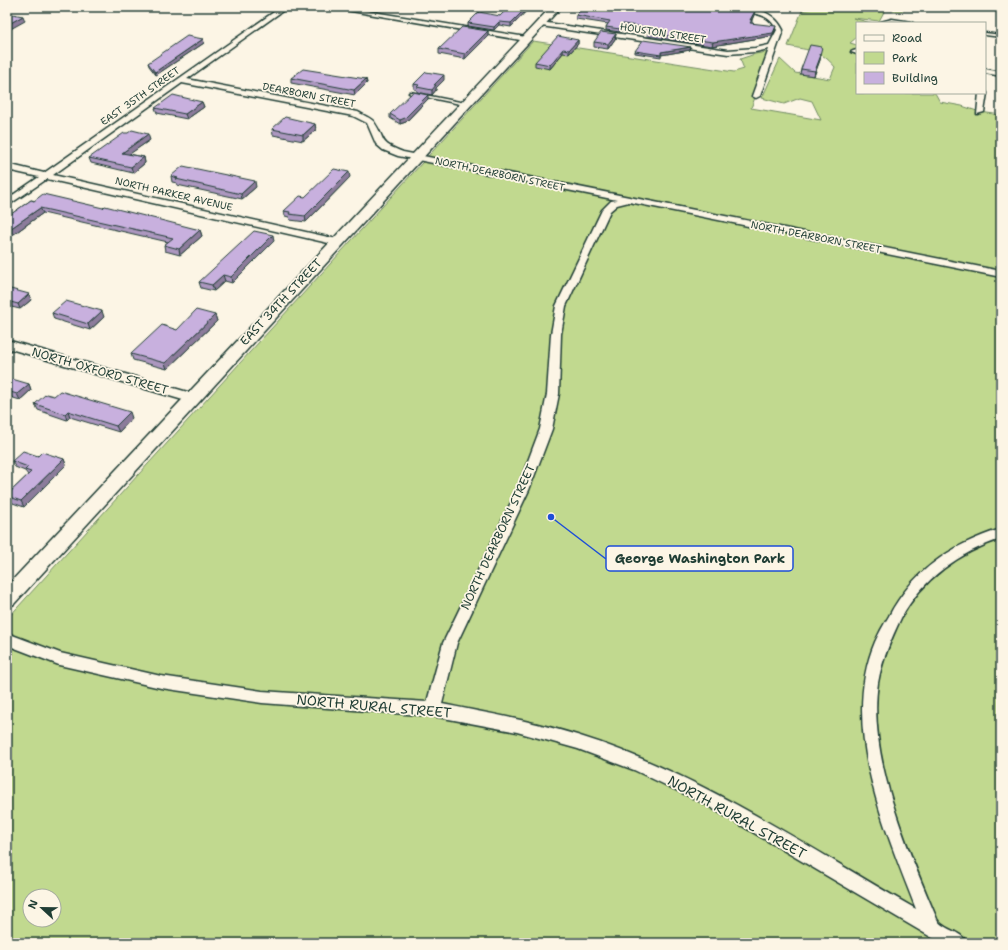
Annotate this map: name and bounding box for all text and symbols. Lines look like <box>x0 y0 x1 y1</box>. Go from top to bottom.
street label: HOUSTON STREET <box>619 20 707 46</box>
legend <box>856 22 986 94</box>
text: Road <box>892 30 923 46</box>
text: Park <box>892 50 918 66</box>
street label: EAST 35TH STREET <box>98 64 182 128</box>
text: Building <box>892 70 938 86</box>
street label: DEARBORN STREET <box>261 80 357 110</box>
street label: NORTH DEARBORN STREET <box>434 154 566 194</box>
street label: NORTH PARKER AVENUE <box>114 174 234 214</box>
street label: NORTH DEARBORN STREET <box>750 218 882 256</box>
street label: EAST 34TH STREET <box>236 255 326 349</box>
street label: NORTH OXFORD STREET <box>30 344 171 398</box>
street label: NORTH DEARBORN STREET <box>457 461 539 613</box>
callout: George Washington Park <box>606 546 793 571</box>
text: George Washington Park <box>615 550 785 567</box>
street label: NORTH RURAL STREET <box>296 690 453 722</box>
street label: NORTH RURAL STREET <box>664 771 810 863</box>
north arrow <box>22 888 62 928</box>
text: N <box>25 897 42 911</box>

